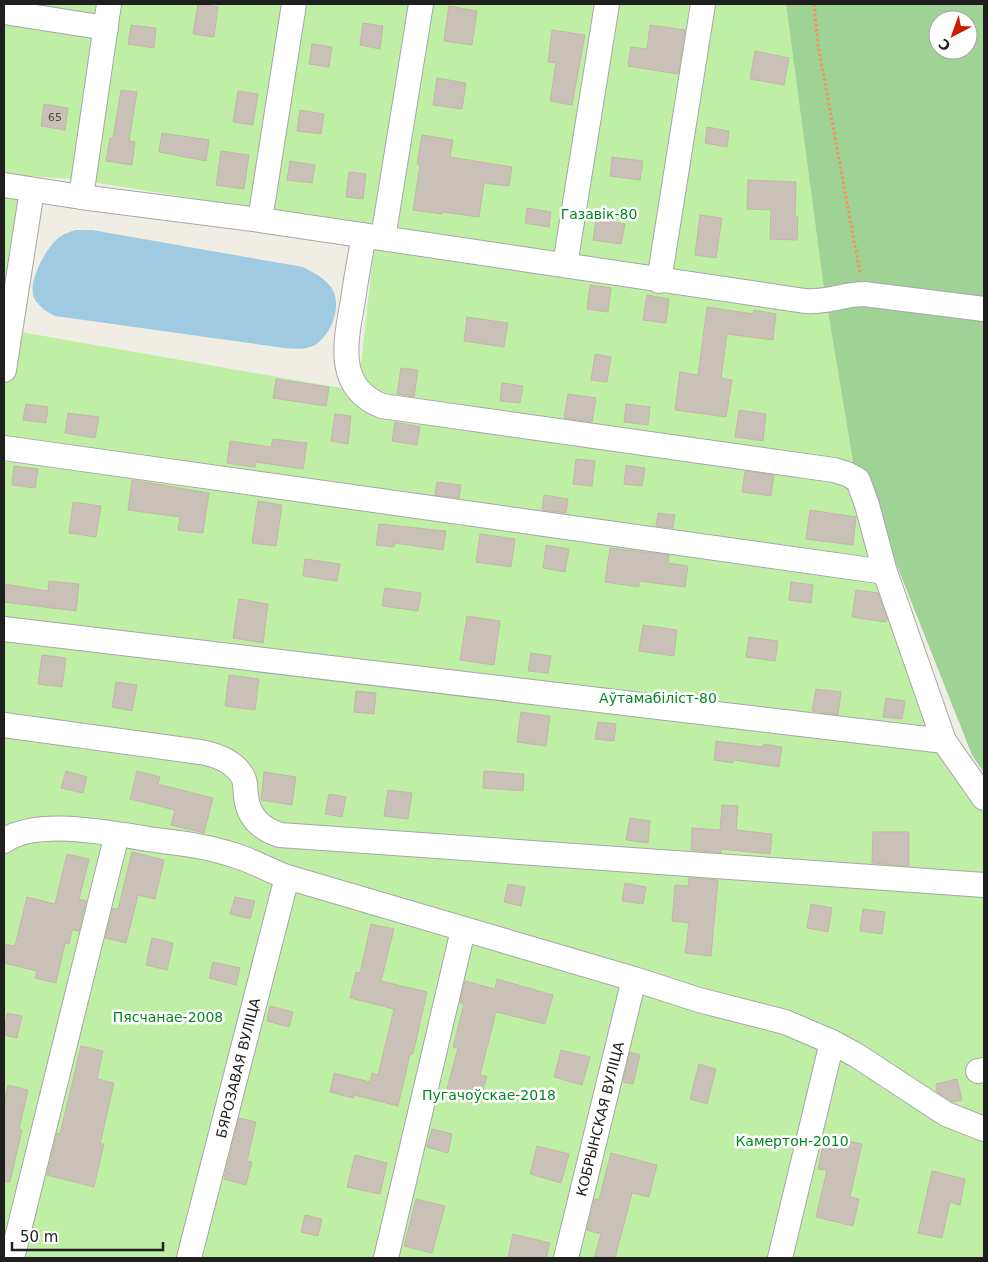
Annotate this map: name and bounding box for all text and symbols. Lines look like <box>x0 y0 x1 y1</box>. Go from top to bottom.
north arrow <box>928 10 978 60</box>
text: С <box>935 35 954 54</box>
house number: 65 <box>48 111 62 124</box>
park label: Газавік-80 <box>561 206 637 222</box>
park label: Аўтамабіліст-80 <box>599 690 717 706</box>
street label: БЯРОЗАВАЯ ВУЛІЦА <box>213 996 263 1140</box>
park label: Пясчанае-2008 <box>113 1009 223 1025</box>
street label: КОБРЫНСКАЯ ВУЛІЦА <box>573 1040 627 1198</box>
park label: Пугачоўскае-2018 <box>422 1087 556 1103</box>
park label: Камертон-2010 <box>735 1133 849 1149</box>
scale bar <box>12 1220 164 1252</box>
text: 50 m <box>20 1228 58 1246</box>

